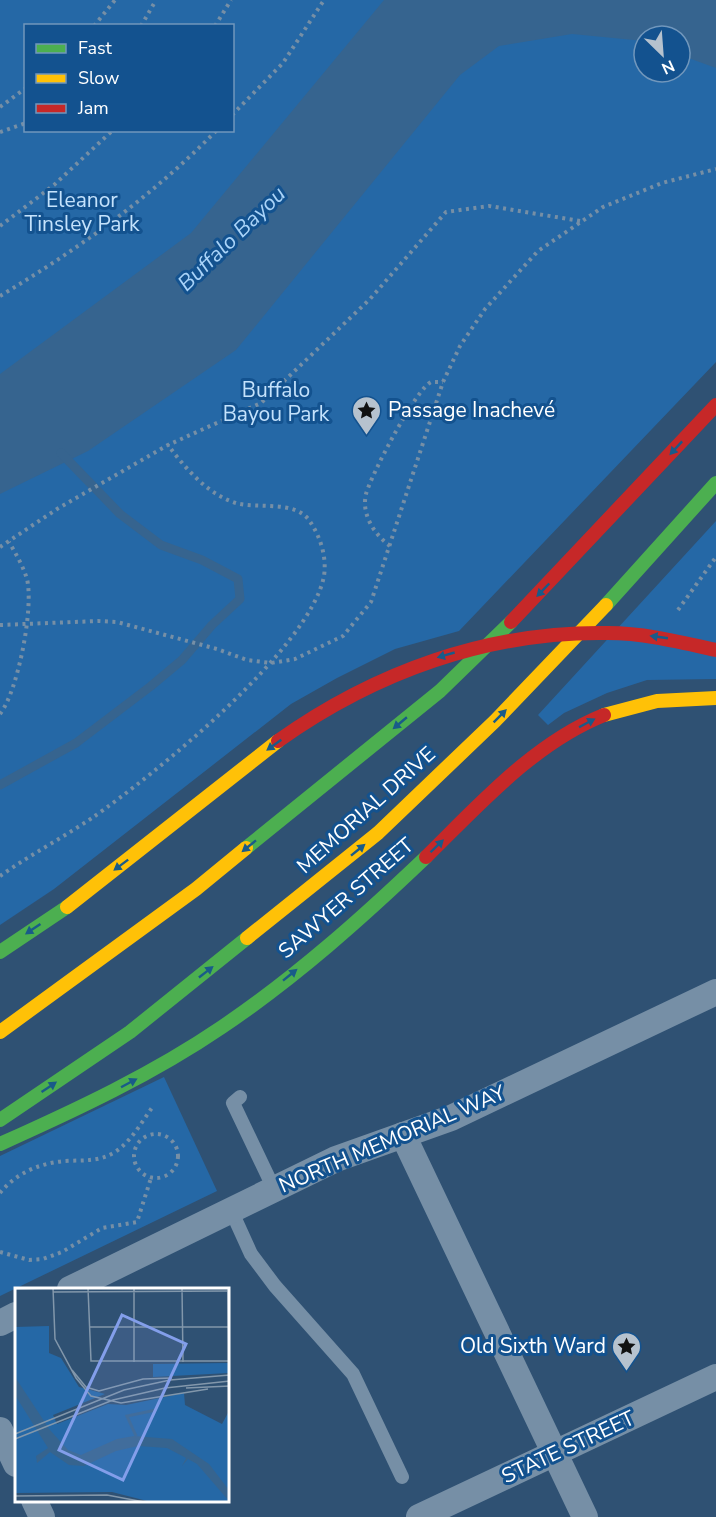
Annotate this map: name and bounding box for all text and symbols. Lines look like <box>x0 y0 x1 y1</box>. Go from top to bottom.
legend <box>24 24 234 132</box>
north arrow <box>632 24 692 84</box>
text: Fast <box>78 36 113 60</box>
text: N <box>658 54 678 79</box>
text: Slow <box>78 66 119 90</box>
text: Jam <box>77 96 109 120</box>
water label: Buffalo Bayou <box>171 179 292 298</box>
park label: Eleanor Tinsley Park <box>25 186 140 238</box>
park label: Buffalo Bayou Park <box>223 376 330 428</box>
place icon: Passage Inachevé <box>351 394 383 436</box>
place label: Passage Inachevé <box>388 396 555 424</box>
one-way arrow <box>670 440 683 455</box>
one-way arrow <box>536 583 550 597</box>
one-way arrow <box>650 632 669 641</box>
one-way arrow <box>437 651 455 660</box>
one-way arrow <box>492 709 507 723</box>
one-way arrow <box>392 717 408 730</box>
one-way arrow <box>579 718 596 728</box>
one-way arrow <box>267 739 283 751</box>
street label: MEMORIAL DRIVE <box>291 740 441 880</box>
street label: SAWYER STREET <box>272 831 420 965</box>
one-way arrow <box>241 840 257 853</box>
one-way arrow <box>429 840 443 854</box>
one-way arrow <box>350 843 366 856</box>
one-way arrow <box>113 859 128 871</box>
one-way arrow <box>26 923 42 935</box>
one-way arrow <box>199 967 214 979</box>
one-way arrow <box>283 970 298 982</box>
one-way arrow <box>120 1078 137 1088</box>
street label: NORTH MEMORIAL WAY <box>274 1078 510 1199</box>
one-way arrow <box>40 1081 56 1093</box>
inset map <box>15 1288 230 1502</box>
place icon: Old Sixth Ward <box>611 1330 643 1372</box>
place label: Old Sixth Ward <box>460 1332 606 1360</box>
street label: STATE STREET <box>497 1404 639 1490</box>

